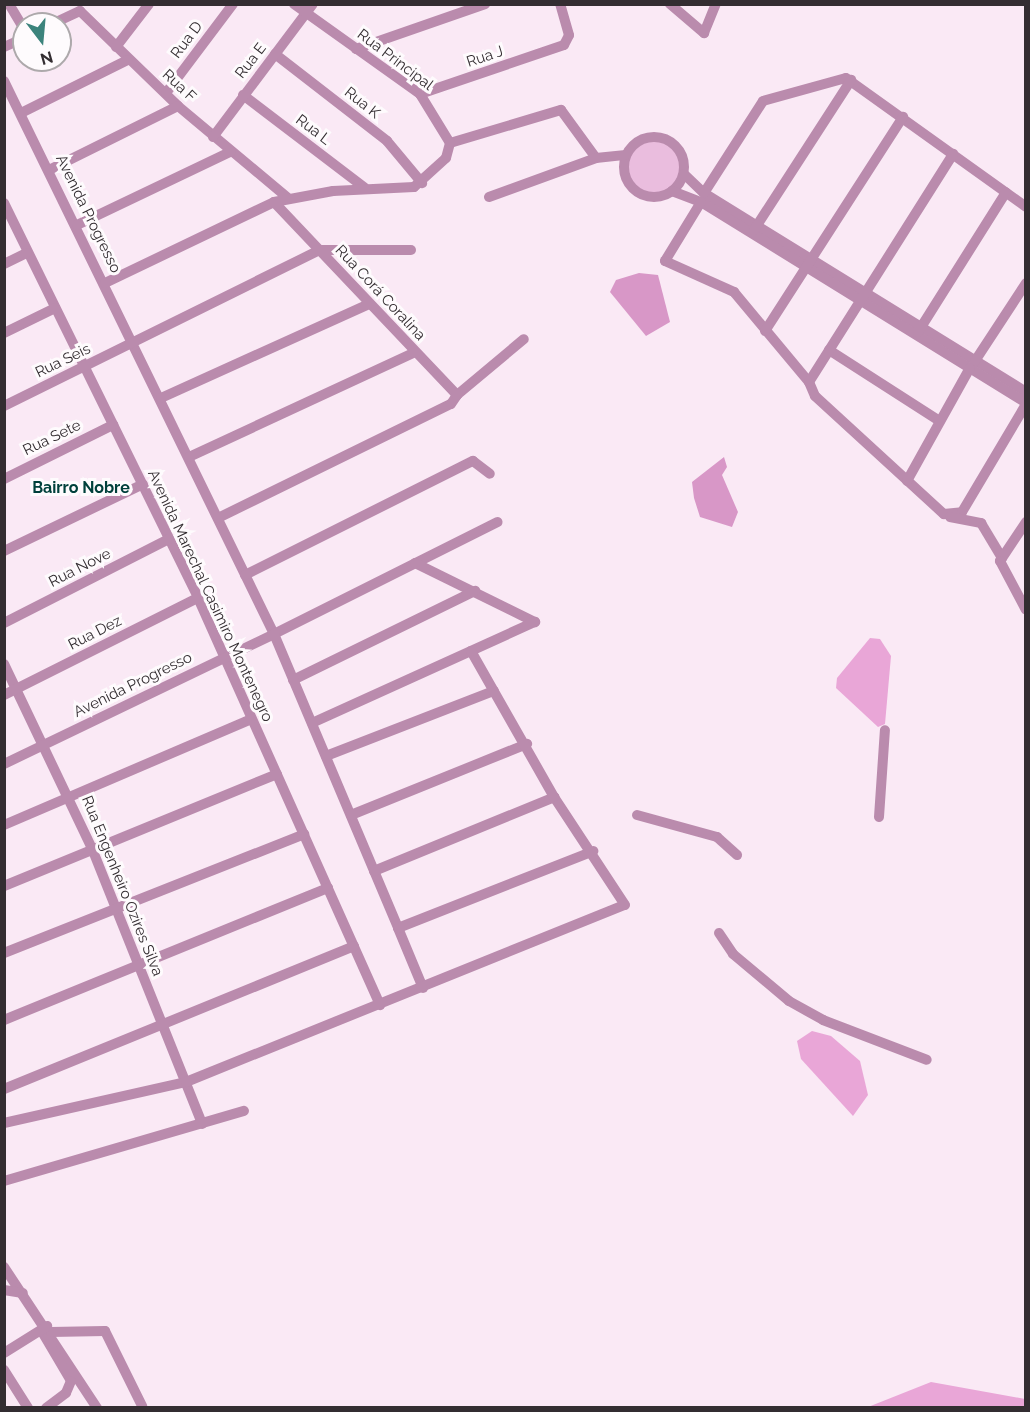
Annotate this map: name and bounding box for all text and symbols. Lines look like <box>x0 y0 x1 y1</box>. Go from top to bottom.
north arrow <box>12 12 72 72</box>
street label: Rua D <box>167 18 207 62</box>
street label: Rua Principal <box>354 26 436 94</box>
street label: Rua E <box>232 40 270 82</box>
street label: Rua J <box>464 43 506 71</box>
text: N <box>38 47 55 69</box>
street label: Rua F <box>158 66 200 106</box>
street label: Rua K <box>341 84 383 122</box>
street label: Rua L <box>292 111 334 149</box>
street label: Avenida Progresso <box>52 152 124 276</box>
street label: Rua Corá Coralina <box>331 242 429 344</box>
street label: Rua Seis <box>33 340 93 382</box>
street label: Rua Sete <box>20 416 84 460</box>
street label: Avenida Marechal Casimiro Montenegro <box>143 467 277 725</box>
district label: Bairro Nobre <box>32 478 130 498</box>
street label: Rua Nove <box>46 545 114 591</box>
street label: Rua Dez <box>65 612 125 654</box>
street label: Avenida Progresso <box>71 649 195 721</box>
street label: Rua Engenheiro Ozires Silva <box>78 793 166 979</box>

